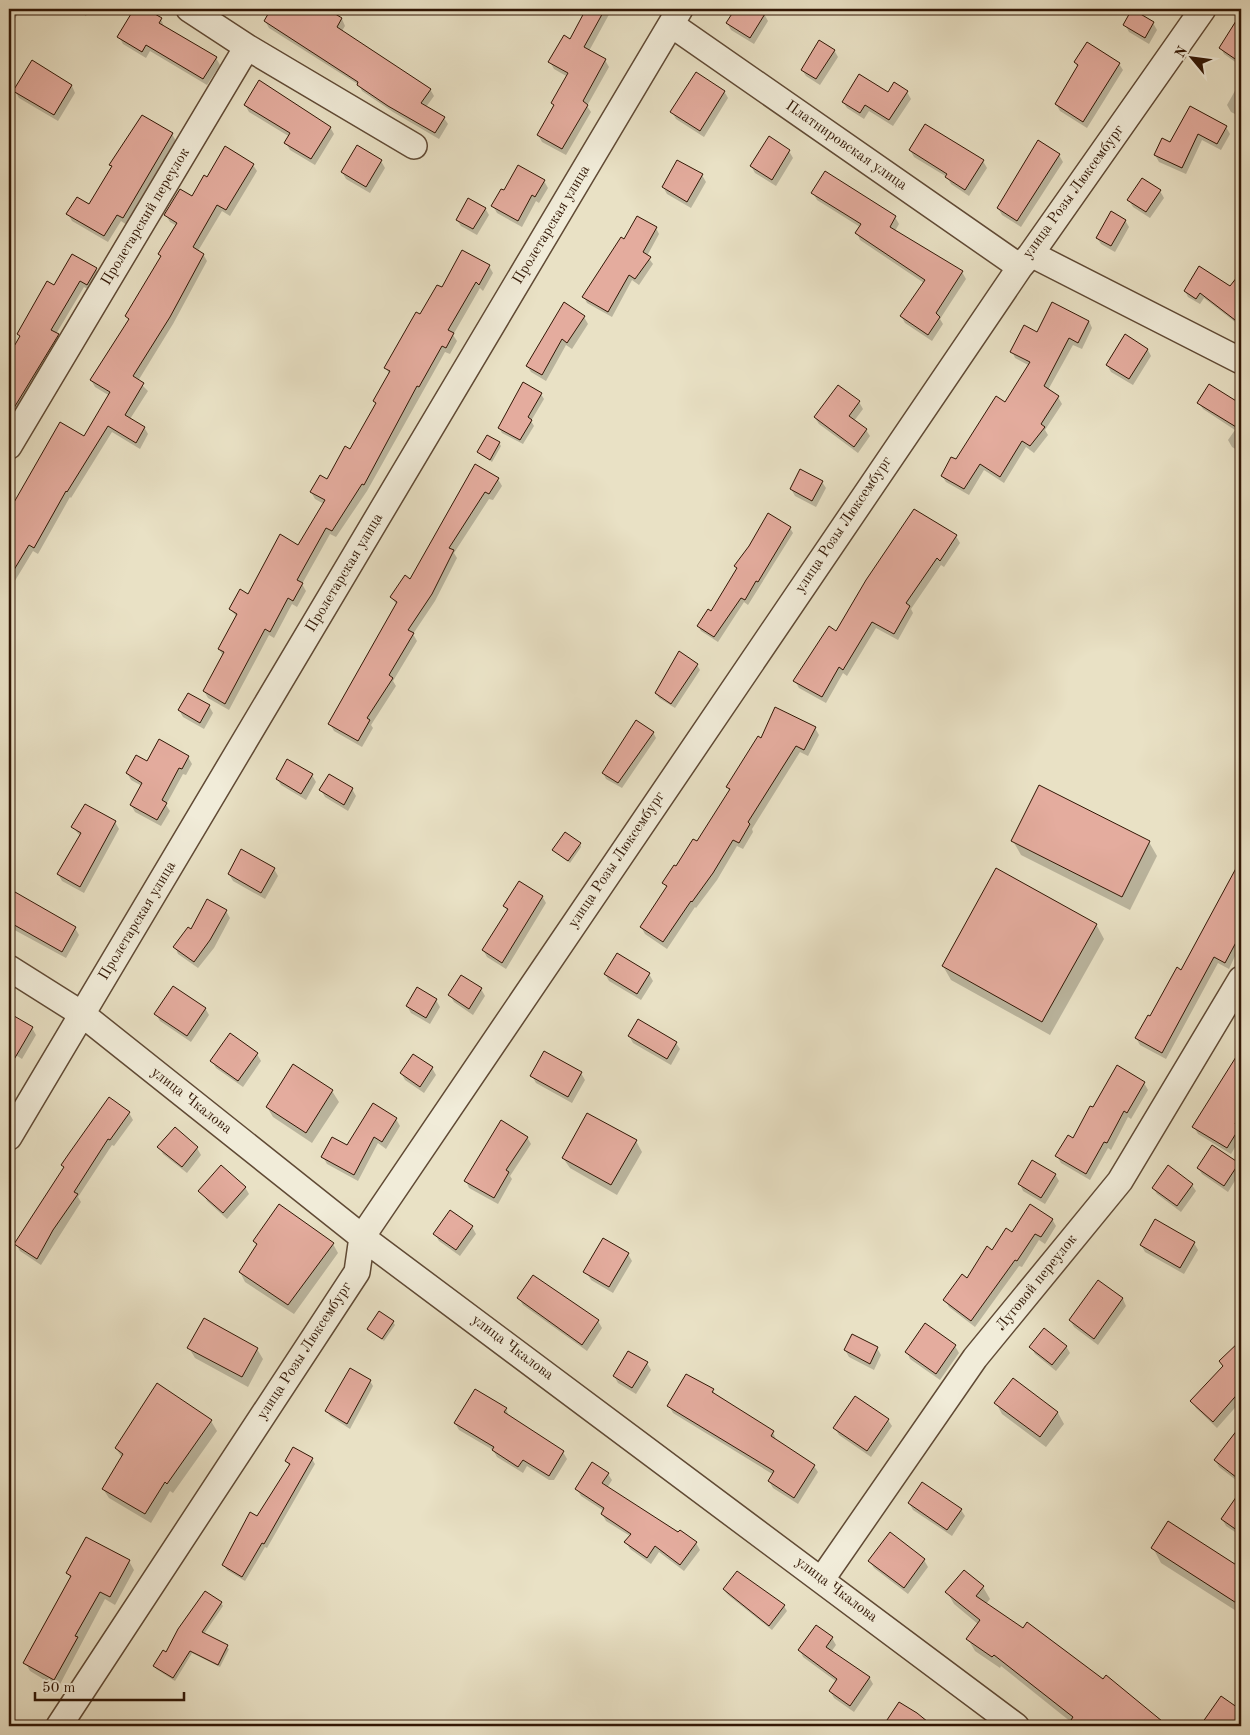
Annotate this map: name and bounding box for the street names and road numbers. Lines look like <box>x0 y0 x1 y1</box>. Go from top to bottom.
street label: Платнировская улица <box>783 98 910 194</box>
street label: улица Розы Люксембург <box>1021 122 1127 262</box>
street label: Пролетарский переулок <box>99 145 193 288</box>
street label: Пролетарская улица <box>511 163 594 287</box>
street label: улица Розы Люксембург <box>793 454 895 596</box>
street label: Пролетарская улица <box>304 511 387 635</box>
street label: улица Розы Люксембург <box>566 789 668 931</box>
street label: Пролетарская улица <box>97 859 180 983</box>
street label: улица Чкалова <box>148 1065 235 1137</box>
street label: Луговой переулок <box>994 1232 1081 1334</box>
street label: улица Розы Люксембург <box>255 1279 355 1423</box>
street label: улица Чкалова <box>468 1312 556 1384</box>
street label: улица Чкалова <box>792 1554 880 1626</box>

